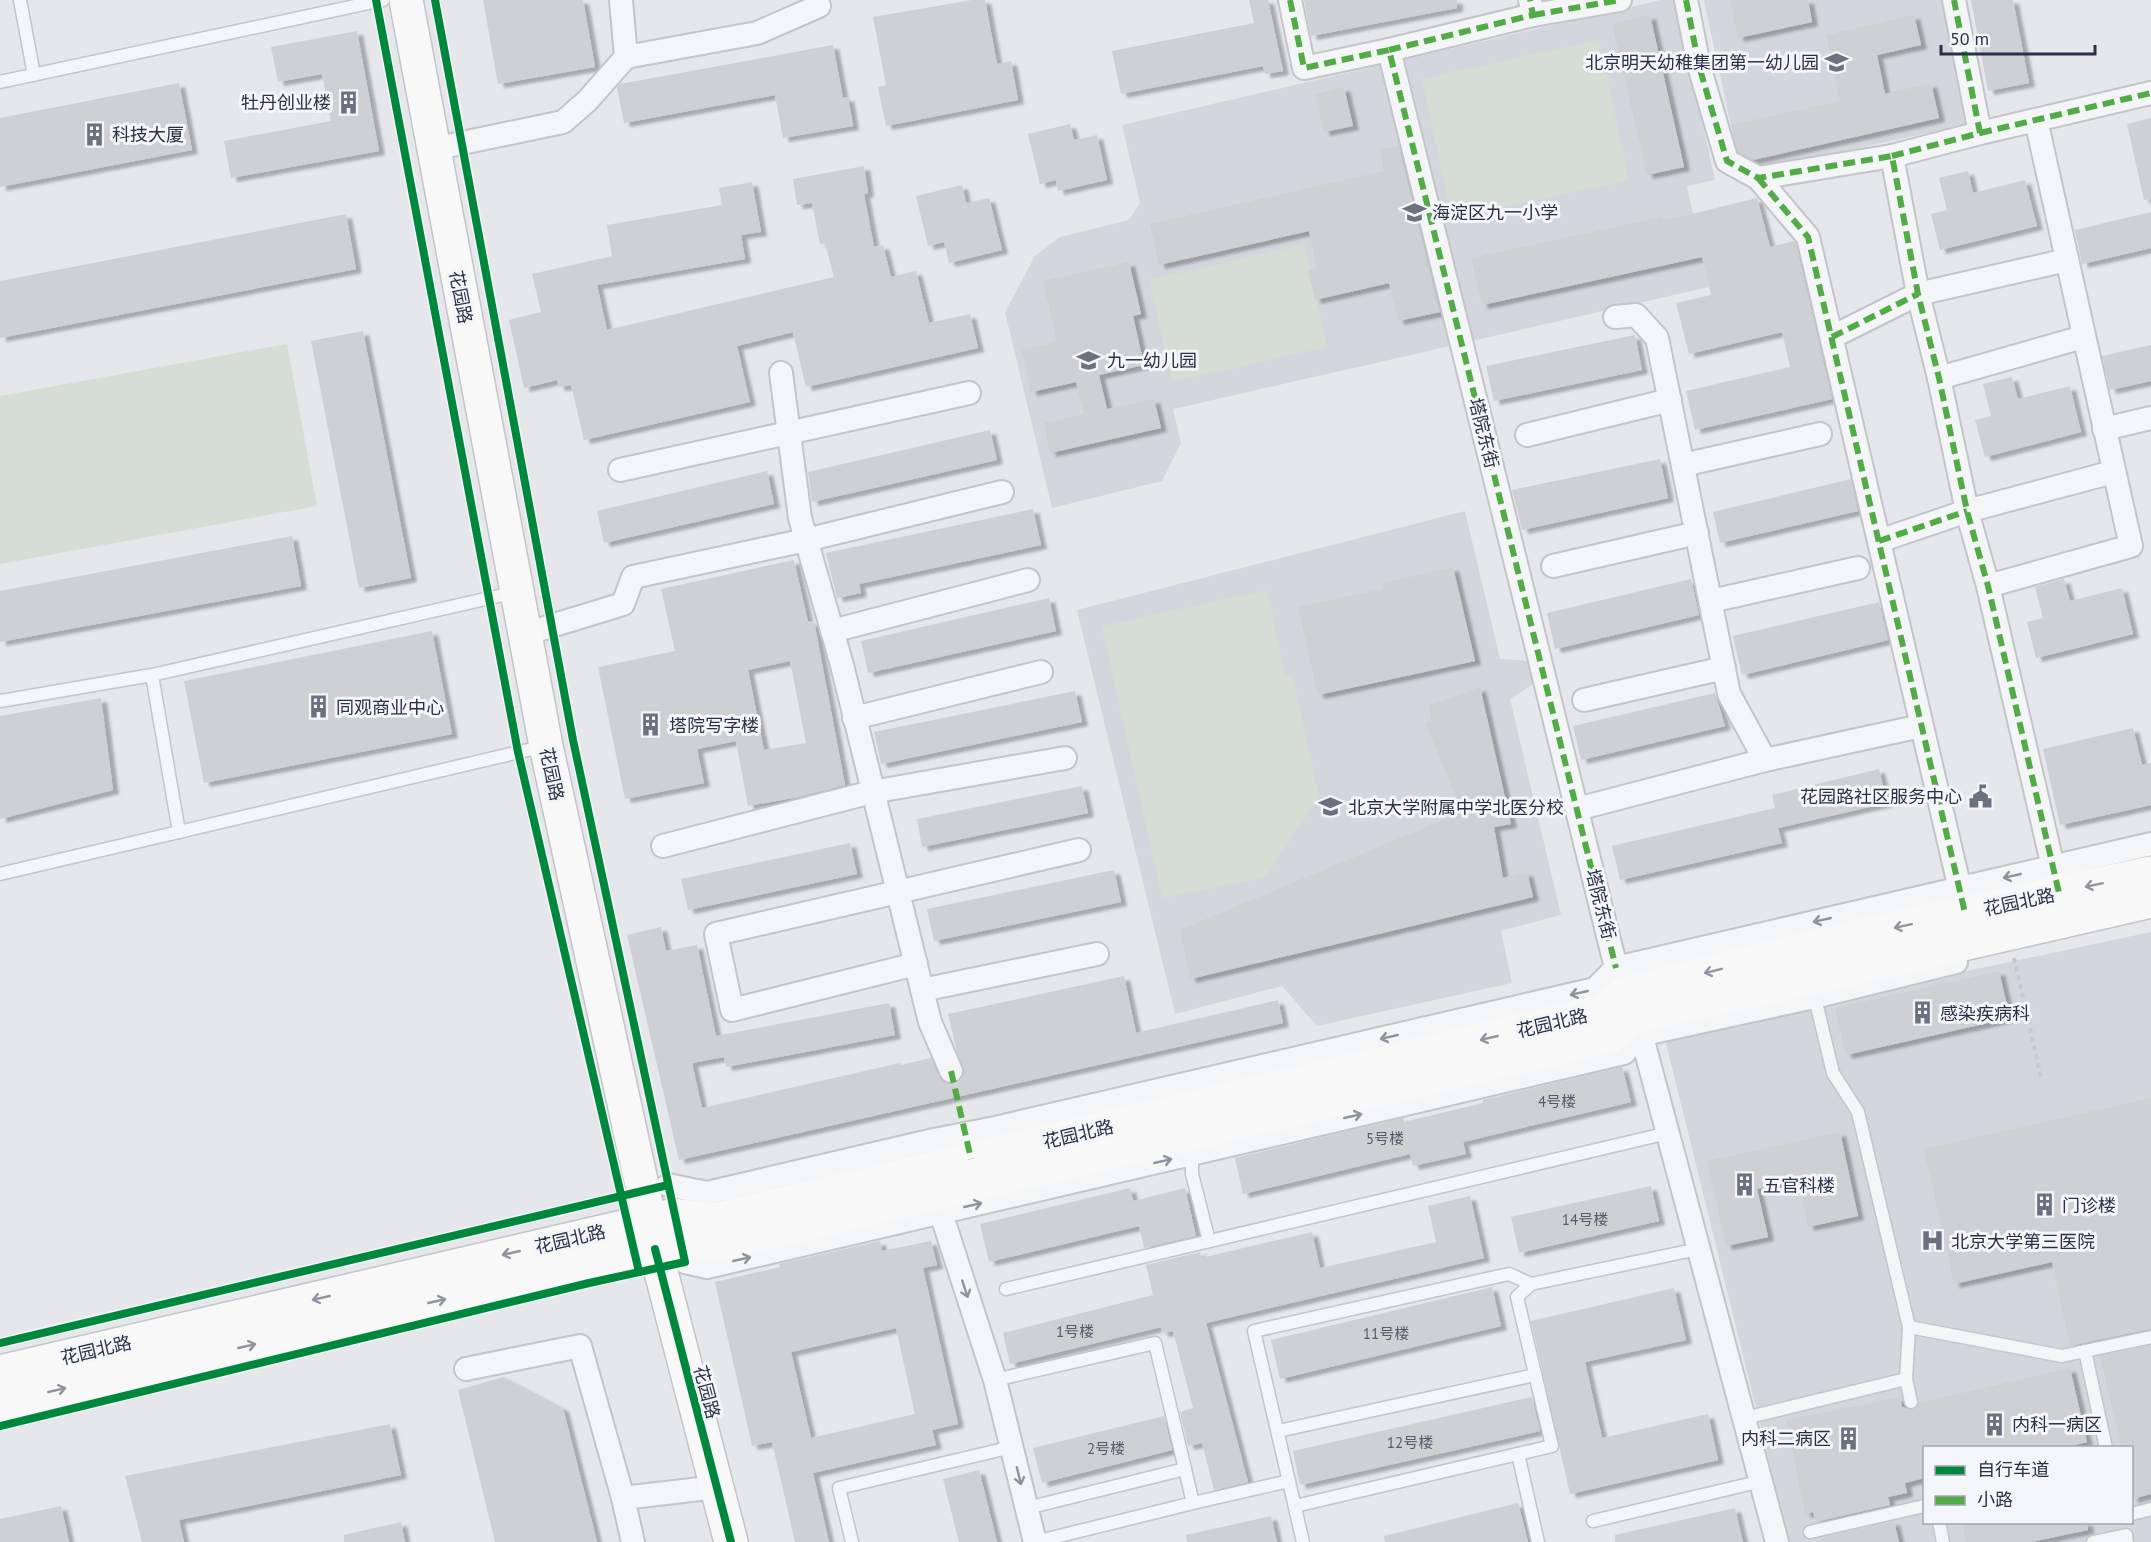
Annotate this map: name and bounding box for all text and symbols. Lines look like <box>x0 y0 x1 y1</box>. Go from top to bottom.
scale bar <box>1941 18 2096 56</box>
text: 50 m <box>1950 27 1989 50</box>
school or university icon: 北京明天幼稚集团第一幼儿园 <box>1824 49 1850 75</box>
place label: 北京明天幼稚集团第一幼儿园 <box>1585 51 1819 74</box>
building icon: 牡丹创业楼 <box>336 89 362 115</box>
place label: 牡丹创业楼 <box>241 91 331 114</box>
building icon: 科技大厦 <box>81 121 107 147</box>
place label: 科技大厦 <box>112 123 184 146</box>
school or university icon: 海淀区九一小学 <box>1401 199 1427 225</box>
place label: 海淀区九一小学 <box>1432 201 1558 224</box>
street label: 花园路 <box>445 268 477 326</box>
school or university icon: 九一幼儿园 <box>1076 347 1102 373</box>
place label: 九一幼儿园 <box>1107 349 1197 372</box>
street label: 塔院东街 <box>1464 395 1504 471</box>
building icon: 同观商业中心 <box>305 694 331 720</box>
place label: 同观商业中心 <box>336 696 444 719</box>
building icon: 塔院写字楼 <box>638 712 664 738</box>
place label: 塔院写字楼 <box>669 714 759 737</box>
street label: 花园路 <box>535 745 569 803</box>
public building icon: 花园路社区服务中心 <box>1967 783 1993 809</box>
place label: 花园路社区服务中心 <box>1800 785 1962 808</box>
school or university icon: 北京大学附属中学北医分校 <box>1317 794 1343 820</box>
place label: 北京大学附属中学北医分校 <box>1348 796 1564 819</box>
street label: 塔院东街 <box>1581 866 1621 942</box>
one-way arrow <box>2003 871 2022 883</box>
one-way arrow <box>2085 880 2104 892</box>
street label: 花园北路 <box>1981 883 2057 921</box>
one-way arrow <box>1813 915 1832 927</box>
one-way arrow <box>1894 921 1913 933</box>
one-way arrow <box>1704 966 1723 978</box>
one-way arrow <box>1570 987 1589 999</box>
building icon: 感染疾病科 <box>1909 1000 1935 1026</box>
place label: 感染疾病科 <box>1940 1002 2030 1025</box>
street label: 花园北路 <box>1514 1004 1590 1042</box>
one-way arrow <box>1380 1031 1399 1043</box>
one-way arrow <box>1480 1032 1499 1044</box>
house number: 4号楼 <box>1538 1092 1576 1111</box>
one-way arrow <box>1343 1110 1362 1122</box>
street label: 花园北路 <box>1040 1115 1116 1153</box>
house number: 5号楼 <box>1366 1129 1404 1148</box>
one-way arrow <box>1153 1154 1172 1166</box>
building icon: 五官科楼 <box>1732 1172 1758 1198</box>
place label: 五官科楼 <box>1763 1174 1835 1197</box>
building icon: 门诊楼 <box>2031 1192 2057 1218</box>
place label: 门诊楼 <box>2062 1194 2116 1217</box>
one-way arrow <box>963 1199 982 1210</box>
house number: 14号楼 <box>1562 1210 1608 1229</box>
street label: 花园北路 <box>532 1220 608 1258</box>
hospital icon: 北京大学第三医院 <box>1920 1228 1946 1254</box>
place label: 北京大学第三医院 <box>1951 1230 2095 1253</box>
one-way arrow <box>502 1248 521 1260</box>
one-way arrow <box>733 1252 752 1264</box>
one-way arrow <box>960 1279 971 1298</box>
one-way arrow <box>312 1292 331 1304</box>
one-way arrow <box>427 1295 446 1307</box>
house number: 1号楼 <box>1056 1322 1094 1341</box>
house number: 11号楼 <box>1363 1324 1409 1343</box>
street label: 花园北路 <box>58 1331 134 1369</box>
one-way arrow <box>237 1339 256 1351</box>
street label: 花园路 <box>689 1363 725 1421</box>
one-way arrow <box>47 1384 66 1396</box>
building icon: 内科一病区 <box>1981 1411 2007 1437</box>
place label: 内科一病区 <box>2012 1413 2102 1436</box>
building icon: 内科二病区 <box>1836 1425 1862 1451</box>
place label: 内科二病区 <box>1741 1427 1831 1450</box>
house number: 12号楼 <box>1387 1433 1433 1452</box>
house number: 2号楼 <box>1087 1439 1125 1458</box>
legend <box>1923 1446 2133 1524</box>
text: 自行车道 <box>1977 1458 2049 1481</box>
one-way arrow <box>1013 1466 1025 1485</box>
text: 小路 <box>1977 1488 2013 1511</box>

